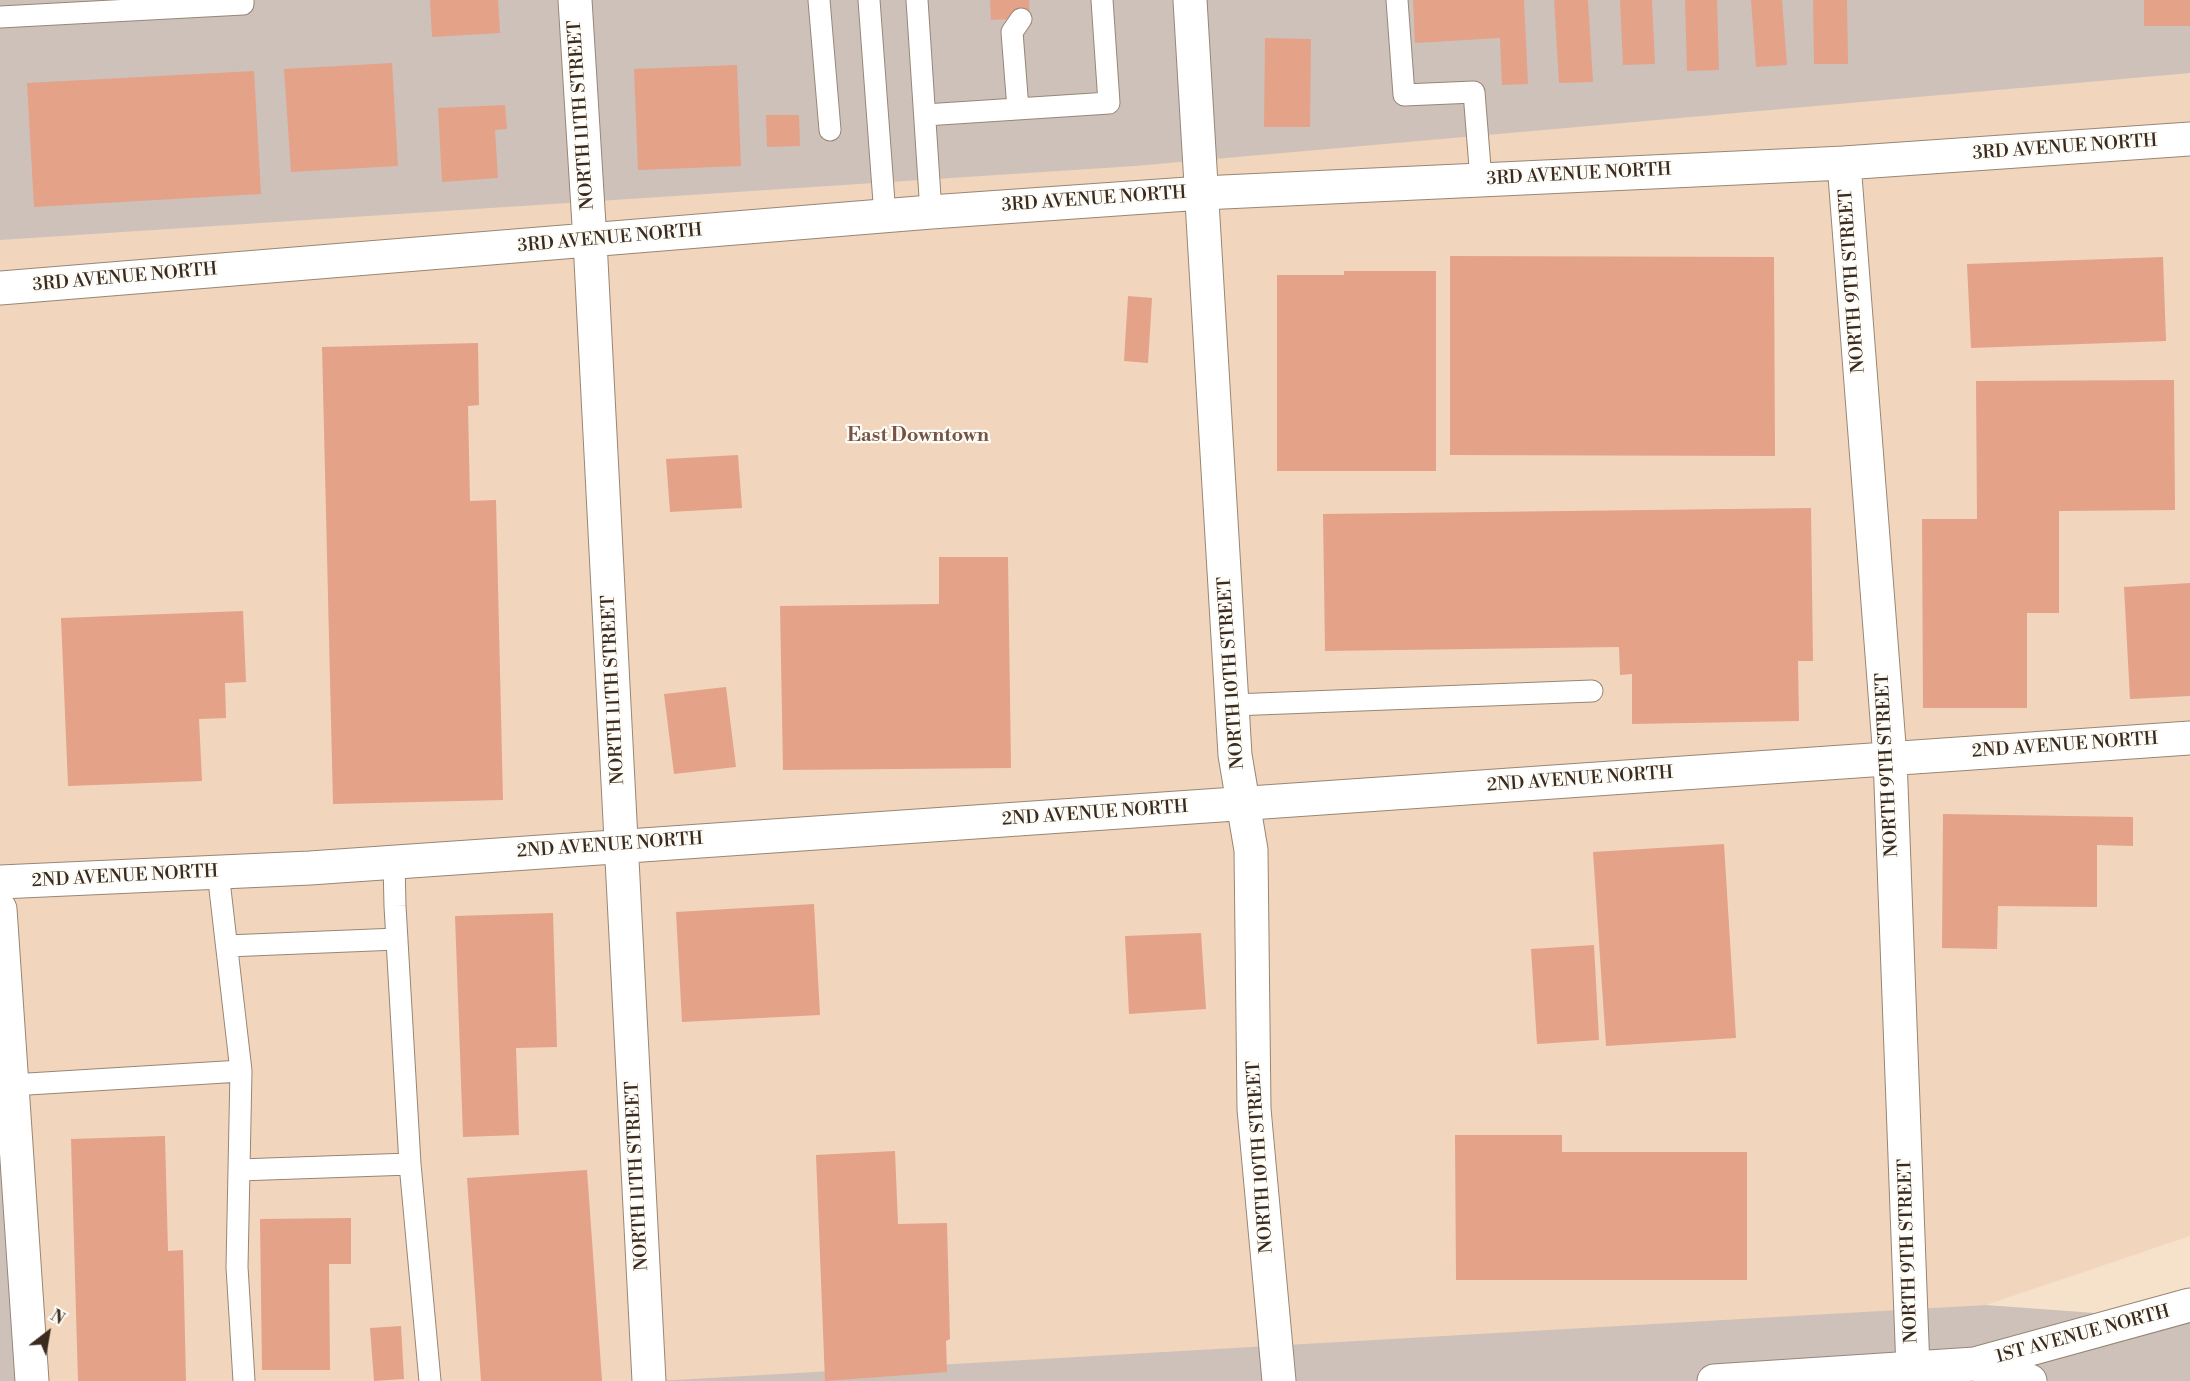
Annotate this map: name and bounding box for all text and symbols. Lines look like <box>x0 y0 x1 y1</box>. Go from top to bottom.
street label: NORTH 11TH STREET <box>565 20 599 210</box>
street label: 3RD AVENUE NORTH <box>1972 131 2158 165</box>
street label: 3RD AVENUE NORTH <box>1486 159 1672 191</box>
street label: 3RD AVENUE NORTH <box>1001 183 1187 217</box>
street label: NORTH 9TH STREET <box>1836 188 1870 374</box>
street label: 3RD AVENUE NORTH <box>517 220 703 258</box>
street label: 3RD AVENUE NORTH <box>32 259 218 297</box>
district label: East Downtown <box>847 424 989 448</box>
street label: NORTH 10TH STREET <box>1214 576 1250 770</box>
street label: NORTH 11TH STREET <box>598 595 630 785</box>
street label: NORTH 9TH STREET <box>1872 672 1904 858</box>
street label: 2ND AVENUE NORTH <box>1971 729 2159 763</box>
street label: 2ND AVENUE NORTH <box>1486 763 1674 797</box>
street label: 2ND AVENUE NORTH <box>1001 797 1189 831</box>
street label: 2ND AVENUE NORTH <box>516 829 704 863</box>
street label: 2ND AVENUE NORTH <box>31 861 219 893</box>
street label: NORTH 10TH STREET <box>1243 1060 1279 1254</box>
street label: NORTH 11TH STREET <box>622 1081 654 1271</box>
street label: NORTH 9TH STREET <box>1895 1158 1923 1344</box>
street label: 1ST AVENUE NORTH <box>1994 1301 2172 1369</box>
north arrow <box>18 1303 78 1363</box>
text: N <box>47 1306 68 1329</box>

